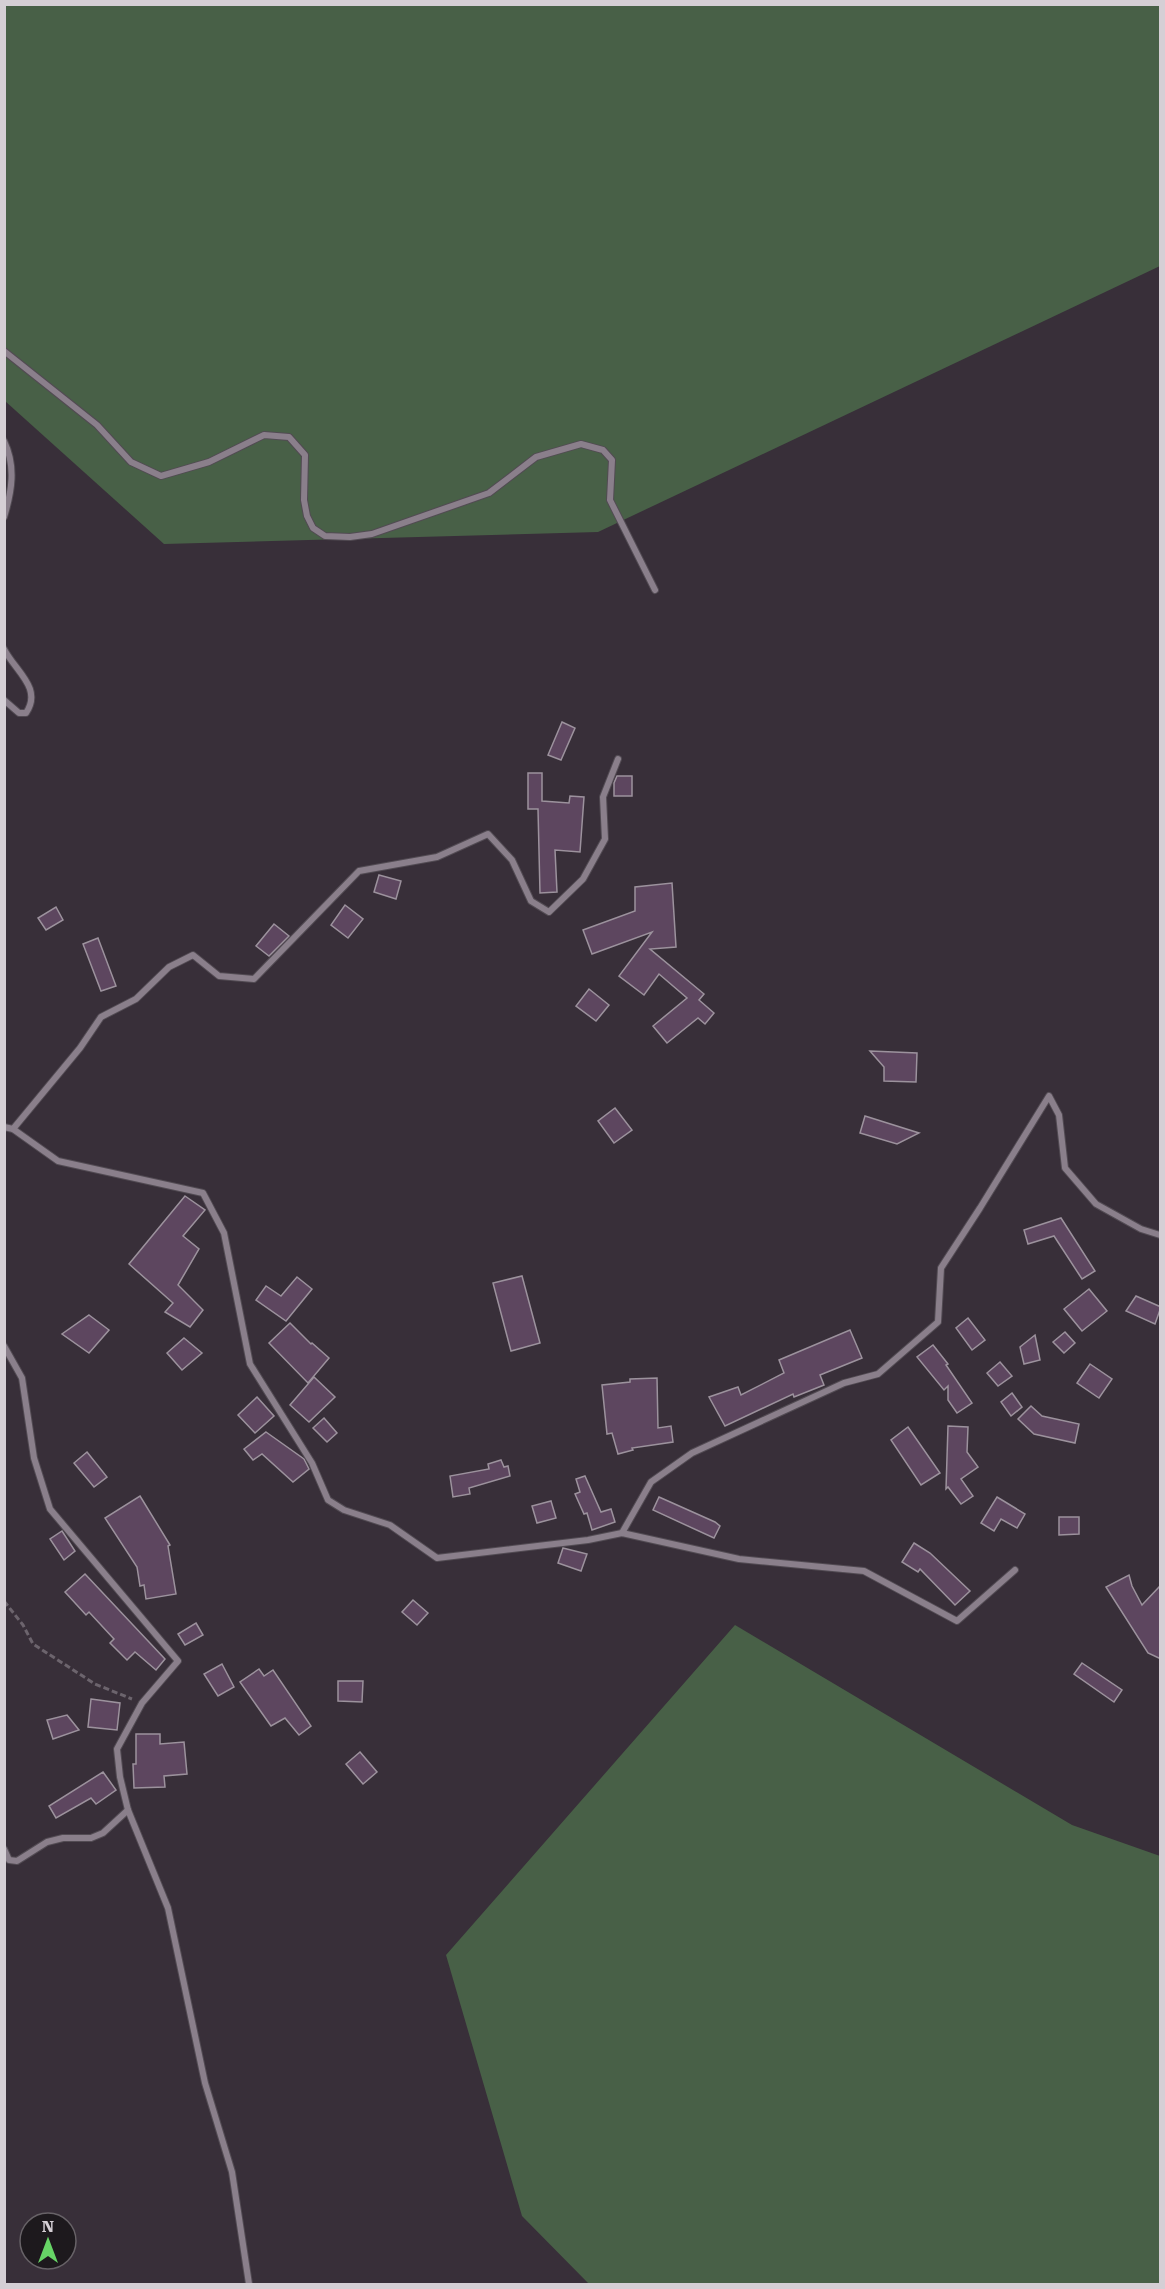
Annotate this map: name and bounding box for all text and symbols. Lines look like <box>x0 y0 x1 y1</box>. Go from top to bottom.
north arrow <box>18 2211 78 2271</box>
text: N <box>42 2217 54 2236</box>

